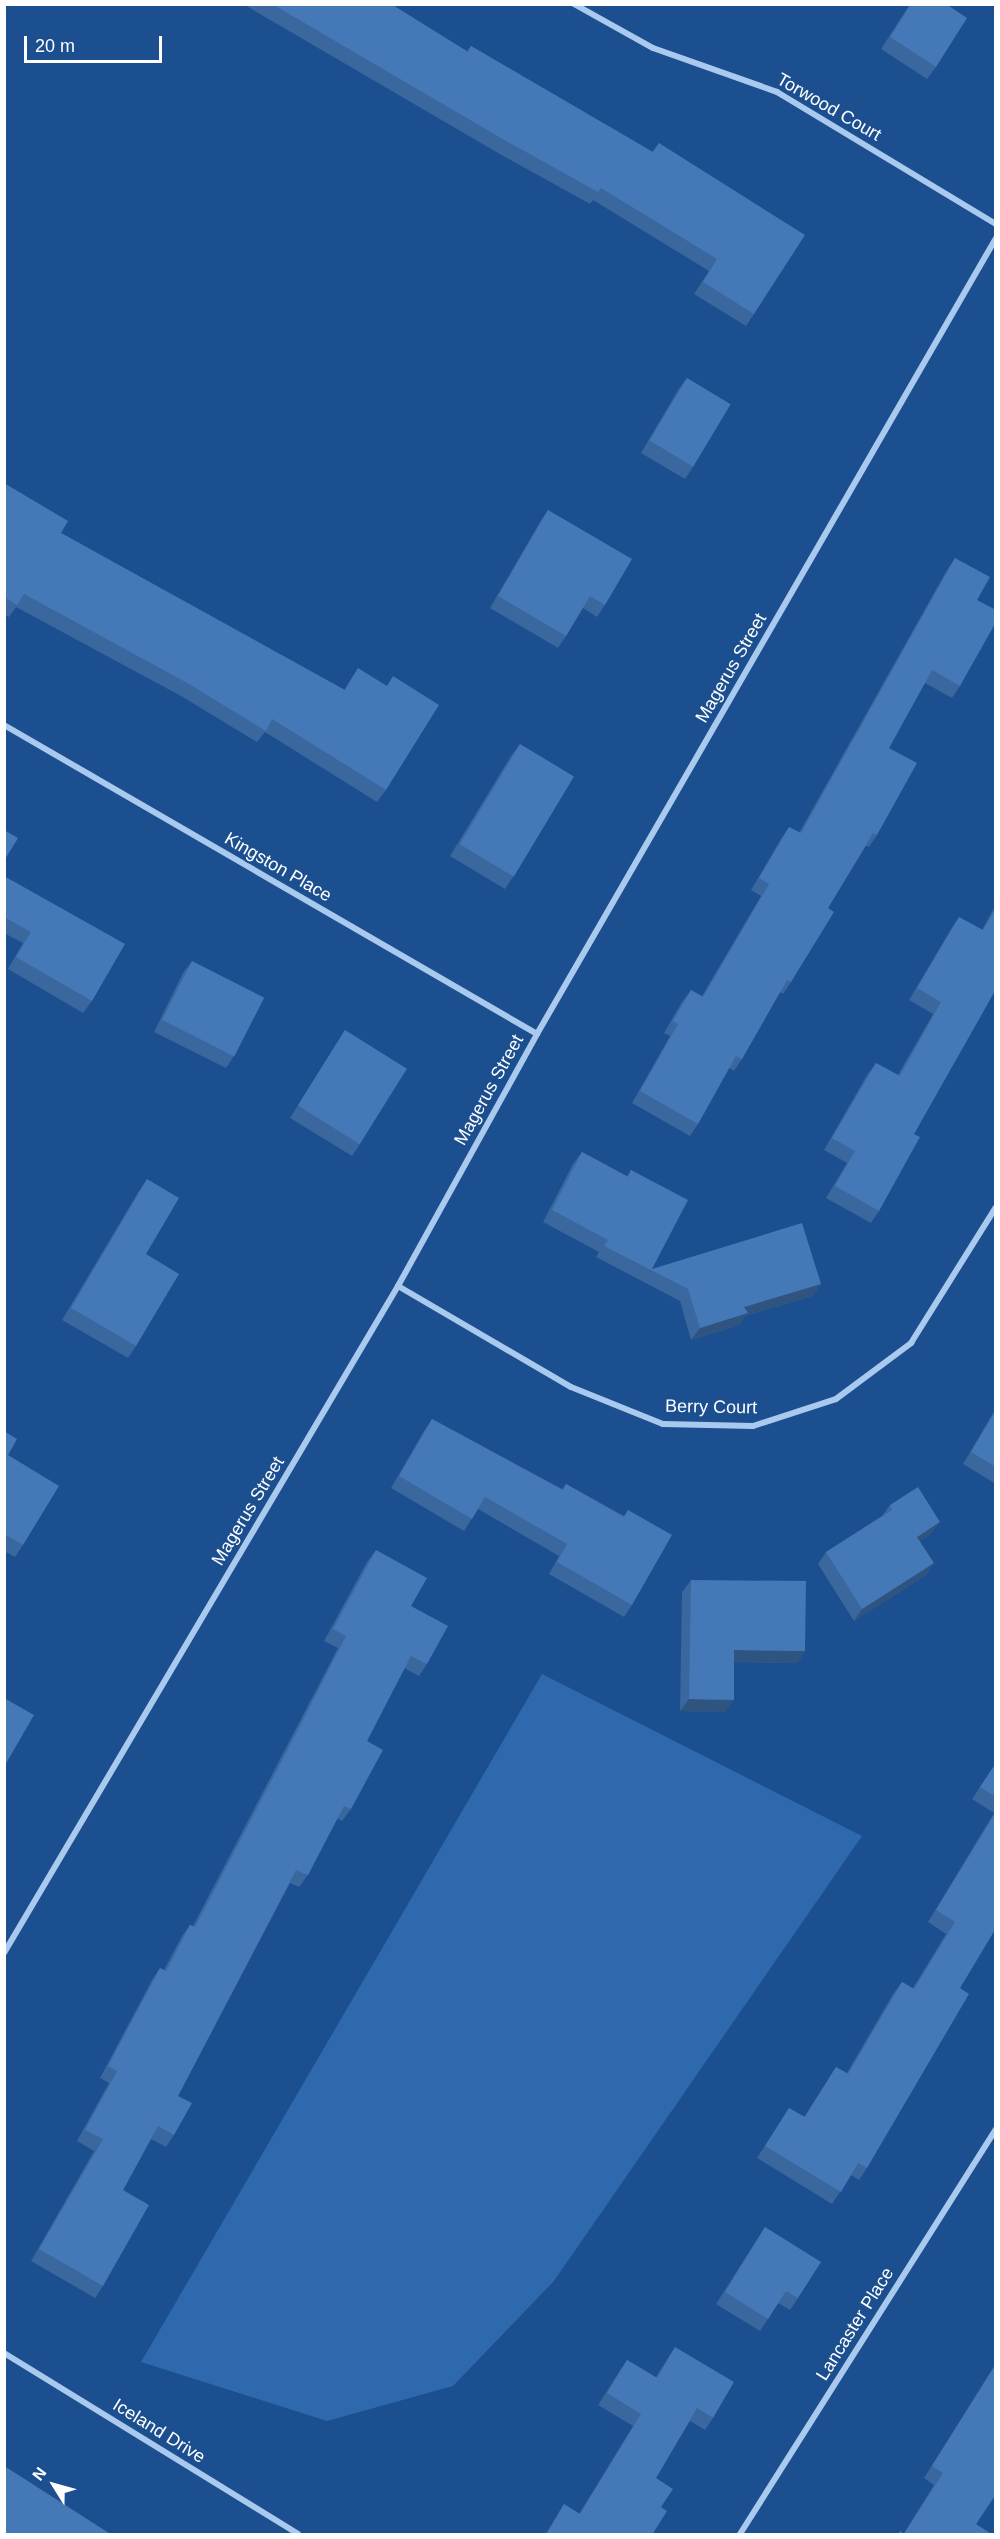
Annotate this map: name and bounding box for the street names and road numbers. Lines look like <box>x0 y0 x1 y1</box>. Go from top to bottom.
street label: Torwood Court <box>773 68 885 146</box>
street label: Magerus Street <box>691 609 771 727</box>
street label: Kingston Place <box>221 828 335 906</box>
street label: Magerus Street <box>450 1031 528 1149</box>
street label: Berry Court <box>665 1395 757 1419</box>
street label: Magerus Street <box>207 1453 289 1569</box>
street label: Lancaster Place <box>812 2264 898 2384</box>
street label: Iceland Drive <box>109 2394 209 2468</box>

